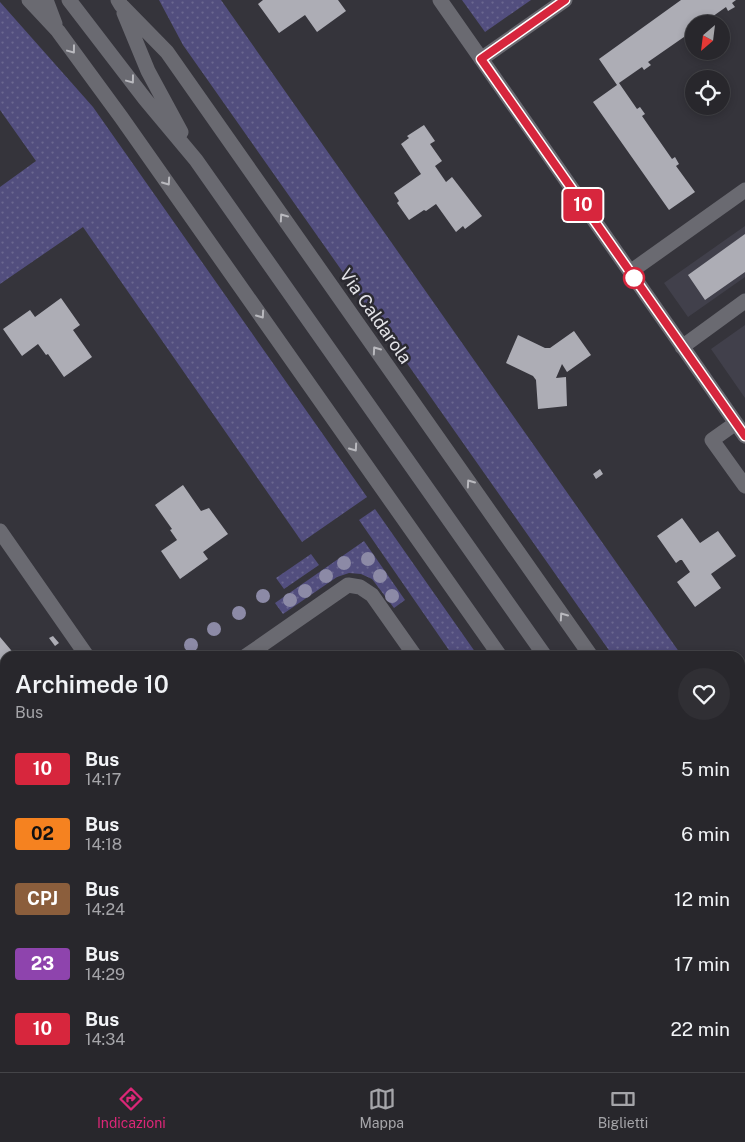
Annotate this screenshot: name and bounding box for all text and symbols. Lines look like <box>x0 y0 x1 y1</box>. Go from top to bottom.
north arrow <box>685 15 730 60</box>
map controls <box>685 15 730 115</box>
one-way arrow <box>66 44 75 54</box>
button: locate <box>685 70 730 115</box>
one-way arrow <box>125 74 134 84</box>
one-way arrow <box>161 176 170 186</box>
line badge: 10 <box>560 189 606 221</box>
text: 10 <box>573 194 593 215</box>
one-way arrow <box>280 213 289 223</box>
street label: Via Caldarola <box>336 264 416 368</box>
unlabelled marker <box>623 267 645 289</box>
one-way arrow <box>255 309 263 318</box>
one-way arrow <box>373 346 382 356</box>
one-way arrow <box>348 442 357 452</box>
one-way arrow <box>467 479 476 489</box>
one-way arrow <box>560 613 569 622</box>
button: heart <box>678 668 730 720</box>
text: Archimede 10 <box>15 670 169 698</box>
text: Bus <box>15 703 43 722</box>
text: Bus <box>85 748 119 770</box>
text: 10 <box>33 758 52 779</box>
text: 5 min <box>681 758 730 780</box>
text: 14:17 <box>85 770 121 789</box>
text: Bus <box>85 813 119 835</box>
text: 02 <box>31 823 54 844</box>
text: 6 min <box>681 823 730 845</box>
text: 14:18 <box>85 835 122 854</box>
text: Bus <box>85 878 119 900</box>
text: CPJ <box>27 888 58 909</box>
text: 12 min <box>674 888 730 910</box>
text: 14:24 <box>85 900 125 919</box>
text: Bus <box>85 943 119 965</box>
text: 23 <box>31 953 54 974</box>
text: 17 min <box>674 953 730 975</box>
text: 14:29 <box>85 965 125 984</box>
text: Bus <box>85 1008 119 1030</box>
text: 10 <box>33 1018 52 1039</box>
text: 22 min <box>671 1018 730 1040</box>
text: 14:34 <box>85 1030 125 1049</box>
tab: Indicazioni <box>97 1085 166 1131</box>
tab: Mappa <box>359 1085 404 1131</box>
tab: Biglietti <box>598 1085 648 1131</box>

